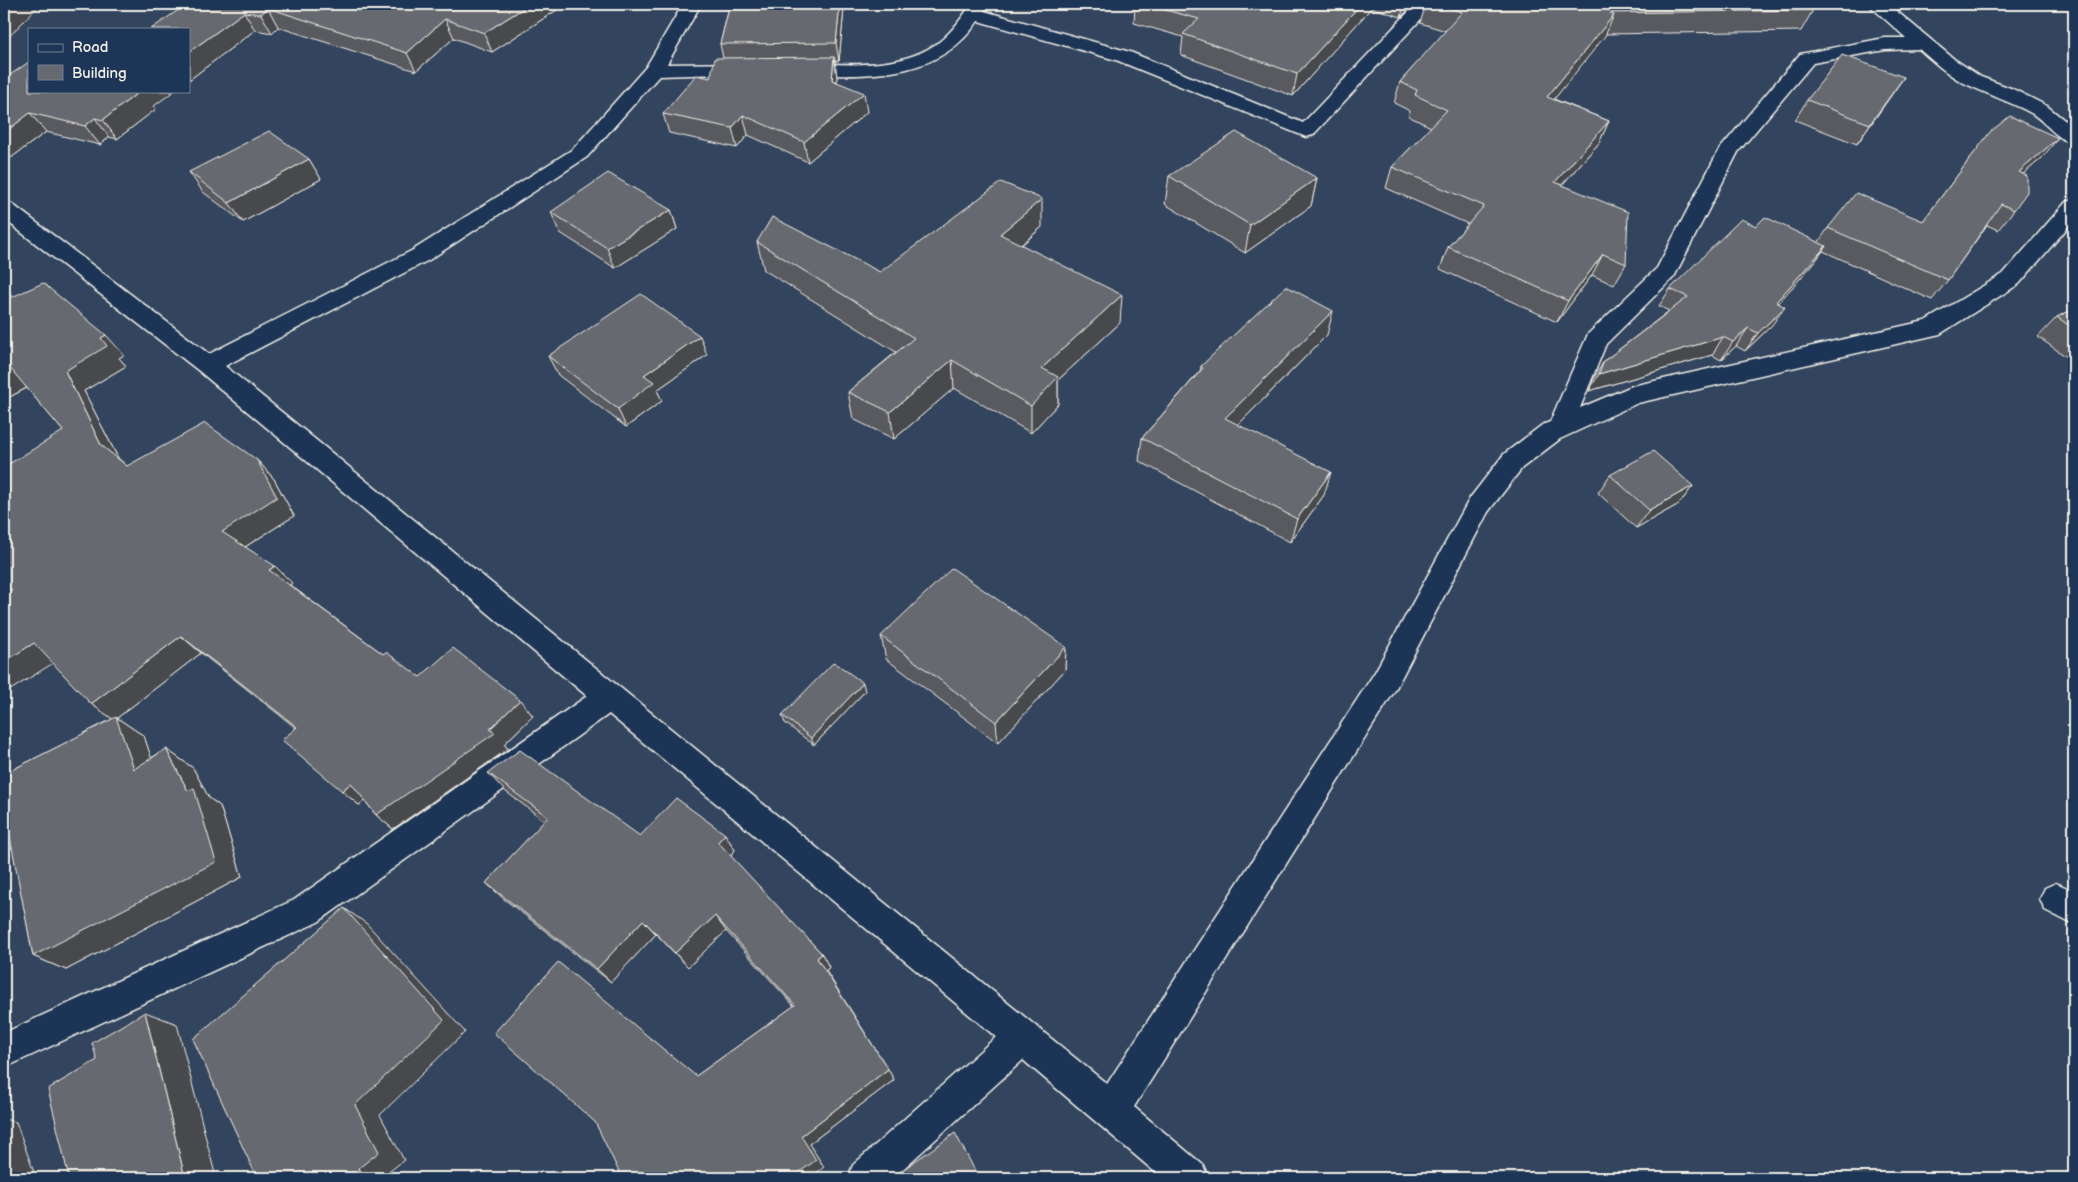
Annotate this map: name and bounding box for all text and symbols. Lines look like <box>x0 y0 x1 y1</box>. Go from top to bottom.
legend <box>28 28 190 92</box>
text: Road <box>72 38 108 57</box>
text: Building <box>72 64 127 83</box>

